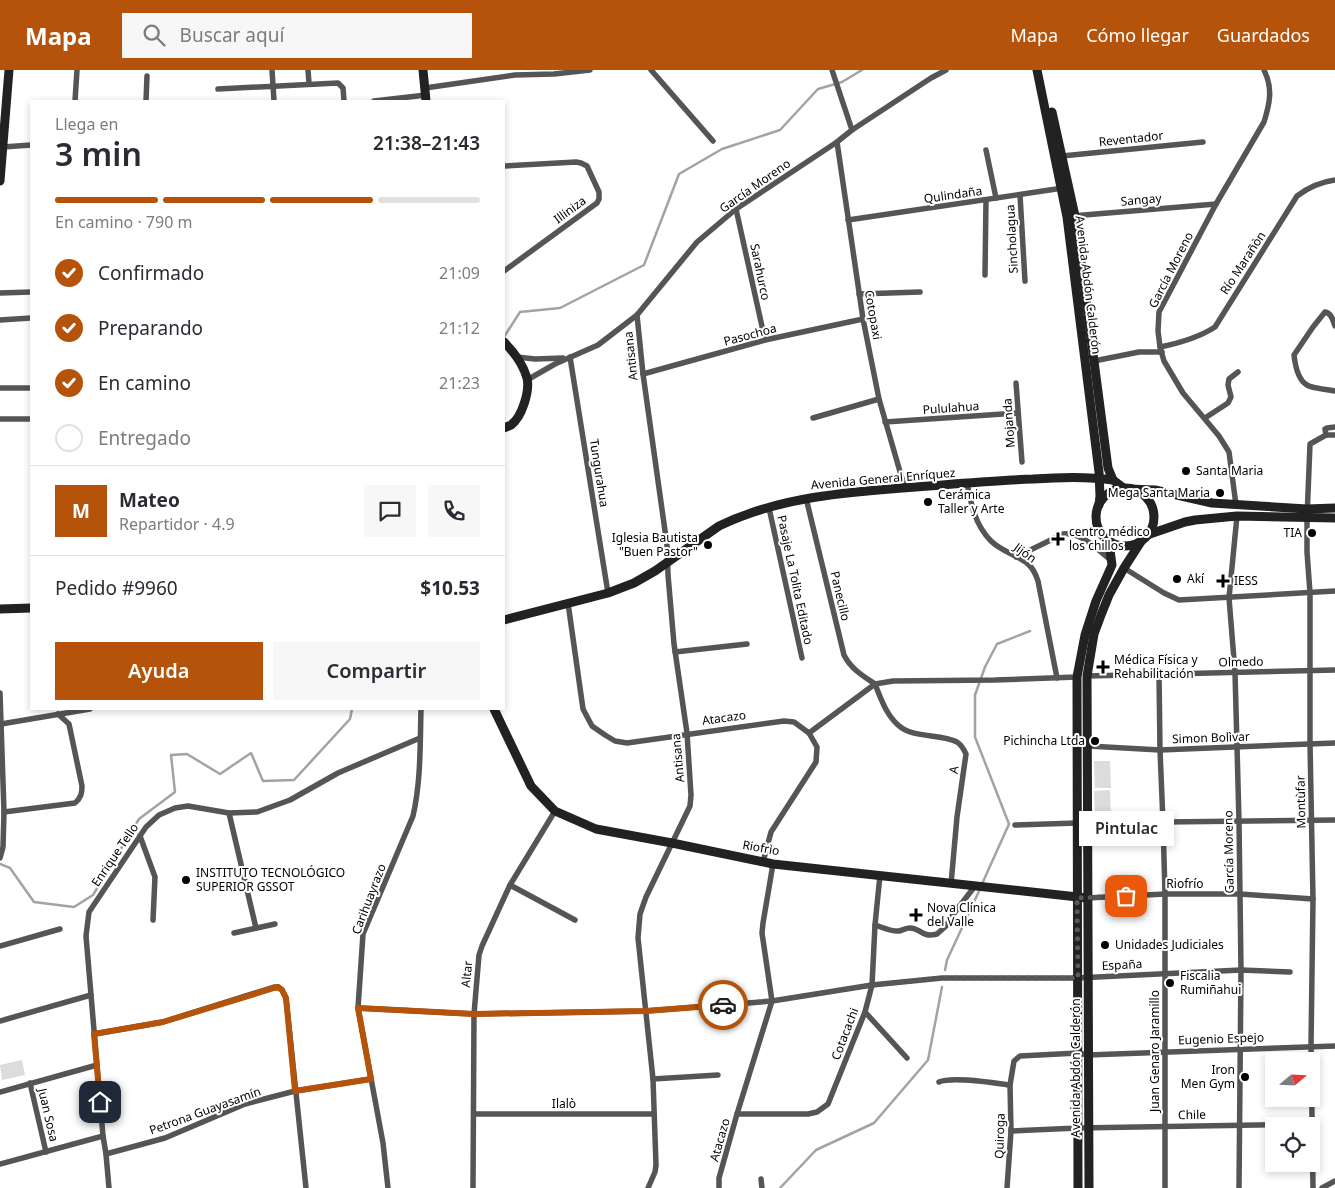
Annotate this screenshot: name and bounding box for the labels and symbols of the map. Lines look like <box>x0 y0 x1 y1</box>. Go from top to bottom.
street label: Reventador <box>1098 127 1164 150</box>
street label: García Moreno <box>716 155 794 216</box>
street label: Qulindaña <box>923 182 983 207</box>
street label: Sangay <box>1120 189 1163 210</box>
street label: Illiniza <box>550 192 589 227</box>
street label: Sincholagua <box>1001 204 1022 274</box>
street label: Avenida Abdón Calderón <box>1072 215 1105 355</box>
street label: Río Marañòn <box>1216 228 1269 298</box>
street label: García Moreno <box>1144 229 1197 311</box>
street label: Sarahurco <box>746 242 775 302</box>
street label: Cotopaxi <box>861 289 886 341</box>
street label: Pasochoa <box>722 319 778 350</box>
street label: Antisana <box>619 331 642 381</box>
street label: Pululahua <box>922 397 980 418</box>
street label: Mojanda <box>998 398 1019 448</box>
street label: Tungurahua <box>586 438 613 508</box>
place label: Santa Maria <box>1196 462 1263 479</box>
street label: Avenida General Enríquez <box>810 464 956 493</box>
marker: Santa Maria <box>1180 465 1192 477</box>
place label: Mega Santa Maria <box>1108 484 1210 501</box>
place label: Cerámica Taller y Arte <box>938 486 1005 517</box>
marker: Mega Santa Maria <box>1214 487 1226 499</box>
marker: Cerámica Taller y Arte <box>922 496 934 508</box>
street label: Pasaje La Tolita Editado <box>773 514 818 646</box>
place label: centro médico los chillos <box>1069 523 1150 554</box>
place label: TIA <box>1284 524 1302 541</box>
marker: TIA <box>1306 527 1318 539</box>
place label: Iglesia Bautista "Buen Pastor" <box>612 529 698 560</box>
marker: centro médico los chillos <box>1051 532 1065 546</box>
street label: Jijón <box>1010 538 1040 567</box>
marker: Iglesia Bautista "Buen Pastor" <box>702 539 714 551</box>
street label: Panecillo <box>827 569 854 622</box>
place label: Akí <box>1187 570 1205 587</box>
place label: IESS <box>1234 572 1258 589</box>
marker: Akí <box>1171 573 1183 585</box>
marker: IESS <box>1216 574 1230 588</box>
place label: Médica Física y Rehabilitación <box>1114 651 1199 682</box>
street label: Olmedo <box>1218 653 1264 670</box>
marker: Médica Física y Rehabilitación <box>1096 660 1110 674</box>
street label: Atacazo <box>701 706 747 729</box>
street label: Simon Bolìvar <box>1172 728 1250 747</box>
place label: Pichincha Ltda <box>1003 732 1085 749</box>
street label: Antisana <box>667 733 688 783</box>
marker: Pichincha Ltda <box>1089 735 1101 747</box>
street label: A <box>945 765 963 775</box>
street label: Montùfar <box>1292 775 1309 829</box>
street label: García Moreno <box>1219 810 1238 894</box>
callout: Pintulac <box>1078 811 1174 846</box>
street label: Enrique Tello <box>87 820 142 890</box>
street label: Riofrìo <box>741 836 781 859</box>
street label: Carihuayrazo <box>347 861 390 937</box>
place label: INSTITUTO TECNOLÓGICO SUPERIOR GSSOT <box>196 864 345 895</box>
marker: INSTITUTO TECNOLÓGICO SUPERIOR GSSOT <box>180 874 192 886</box>
pin <box>1105 875 1147 917</box>
street label: Riofrío <box>1166 875 1204 892</box>
place label: Nova Clínica del Valle <box>927 899 996 930</box>
marker: Nova Clínica del Valle <box>909 908 923 922</box>
place label: Unidades Judiciales <box>1115 936 1224 953</box>
marker: Unidades Judiciales <box>1099 939 1111 951</box>
street label: España <box>1101 955 1143 974</box>
street label: Altar <box>457 960 476 988</box>
place label: Fiscalia Rumiñahui <box>1180 967 1241 998</box>
marker: Fiscalia Rumiñahui <box>1164 977 1176 989</box>
courier <box>698 980 748 1030</box>
street label: Juan Genaro Jaramillo <box>1146 990 1163 1113</box>
street label: Avenida Abdón Calderón <box>1067 998 1084 1138</box>
street label: Cotacachi <box>827 1005 862 1062</box>
street label: Eugenio Espejo <box>1178 1029 1264 1048</box>
north arrow <box>1265 1052 1320 1108</box>
place label: Iron Men Gym <box>1181 1061 1235 1092</box>
marker: Iron Men Gym <box>1239 1071 1251 1083</box>
pin <box>79 1081 121 1123</box>
street label: Petrona Guayasamín <box>147 1082 263 1139</box>
street label: Juan Sosa <box>34 1086 63 1143</box>
street label: Ilalò <box>552 1095 576 1112</box>
street label: Chile <box>1178 1106 1206 1123</box>
street label: Quiroga <box>990 1113 1009 1159</box>
street label: Atacazo <box>705 1116 734 1163</box>

